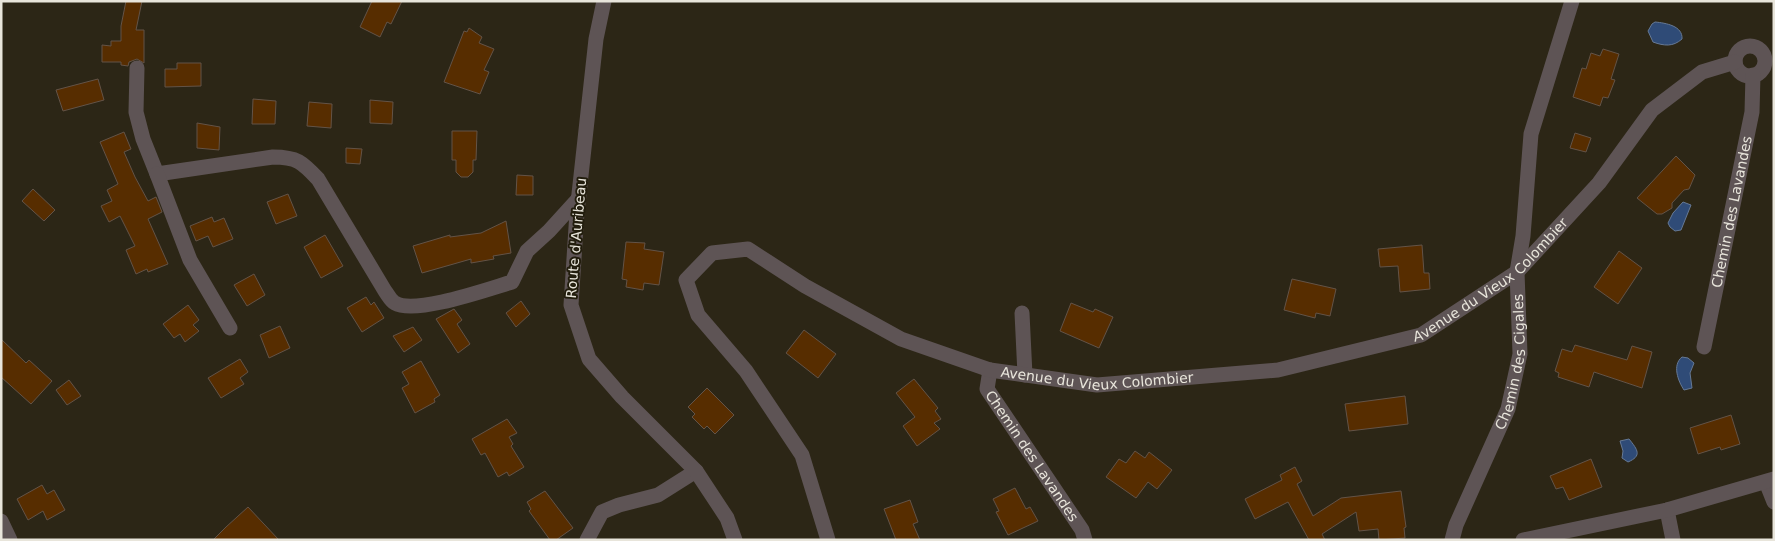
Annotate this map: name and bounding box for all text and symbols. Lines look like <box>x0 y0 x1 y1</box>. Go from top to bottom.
street label: Chemin des Lavandes <box>1708 135 1755 289</box>
street label: Route d'Auribeau <box>563 177 589 299</box>
street label: Avenue du Vieux Colombier <box>1411 214 1571 345</box>
street label: Chemin des Cigales <box>1492 294 1528 432</box>
street label: Avenue du Vieux Colombier <box>1000 364 1194 393</box>
street label: Chemin des Lavandes <box>982 387 1082 524</box>

